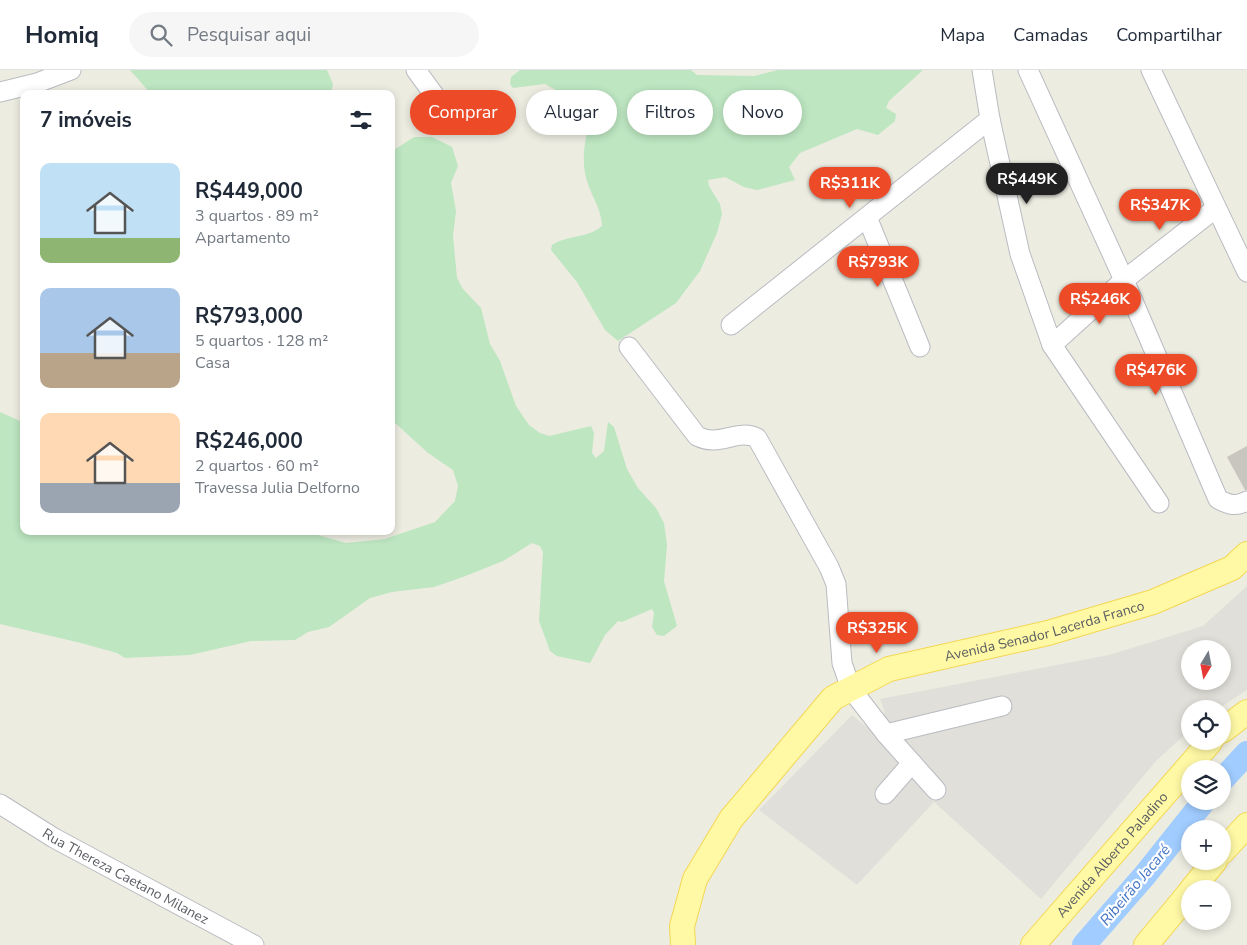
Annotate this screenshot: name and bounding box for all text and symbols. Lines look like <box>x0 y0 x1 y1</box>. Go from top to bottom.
search box <box>129 12 479 57</box>
text: Homiq <box>25 19 99 51</box>
icon: search <box>147 21 175 49</box>
text: Pesquisar aqui <box>187 22 311 48</box>
text: Mapa <box>940 23 985 47</box>
text: Camadas <box>1013 23 1088 47</box>
text: Compartilhar <box>1116 23 1222 47</box>
chip: Comprar <box>410 90 516 135</box>
chip: Alugar <box>526 90 617 135</box>
chip: Filtros <box>627 90 713 135</box>
chip: Novo <box>723 90 802 135</box>
text: 7 imóveis <box>40 106 132 134</box>
icon: filters <box>347 106 375 134</box>
pin: R$449K <box>986 162 1068 205</box>
pin: R$311K <box>809 166 891 209</box>
text: R$449K <box>997 168 1057 190</box>
text: R$311K <box>820 172 880 194</box>
text: R$449,000 <box>195 177 303 205</box>
icon: home <box>80 183 140 243</box>
pin: R$347K <box>1119 189 1201 231</box>
text: R$347K <box>1130 194 1190 216</box>
text: 3 quartos · 89 m² <box>195 205 319 227</box>
text: Apartamento <box>195 227 290 249</box>
pin: R$793K <box>837 246 919 288</box>
text: R$793K <box>848 251 908 273</box>
pin: R$246K <box>1059 282 1141 325</box>
text: R$246K <box>1070 288 1130 310</box>
text: R$793,000 <box>195 302 303 330</box>
icon: home <box>80 308 140 368</box>
text: 5 quartos · 128 m² <box>195 330 328 352</box>
text: Casa <box>195 352 230 374</box>
pin: R$476K <box>1115 354 1197 396</box>
text: R$476K <box>1126 359 1186 381</box>
text: R$246,000 <box>195 427 303 455</box>
icon: home <box>80 433 140 493</box>
text: 2 quartos · 60 m² <box>195 455 319 477</box>
text: Travessa Julia Delforno <box>195 477 360 499</box>
street label: Avenida Senador Lacerda Franco <box>943 596 1147 666</box>
pin: R$325K <box>836 612 918 654</box>
text: R$325K <box>847 617 907 639</box>
north arrow <box>1181 640 1231 690</box>
map controls <box>1181 640 1231 930</box>
button: locate <box>1181 700 1231 750</box>
button: layers <box>1181 760 1231 810</box>
street label: Avenida Alberto Paladino <box>1052 788 1173 922</box>
button: + <box>1181 820 1231 870</box>
street label: Rua Thereza Caetano Milanez <box>39 824 212 929</box>
water label: Ribeirão Jacaré <box>1095 840 1175 930</box>
button: − <box>1181 880 1231 930</box>

